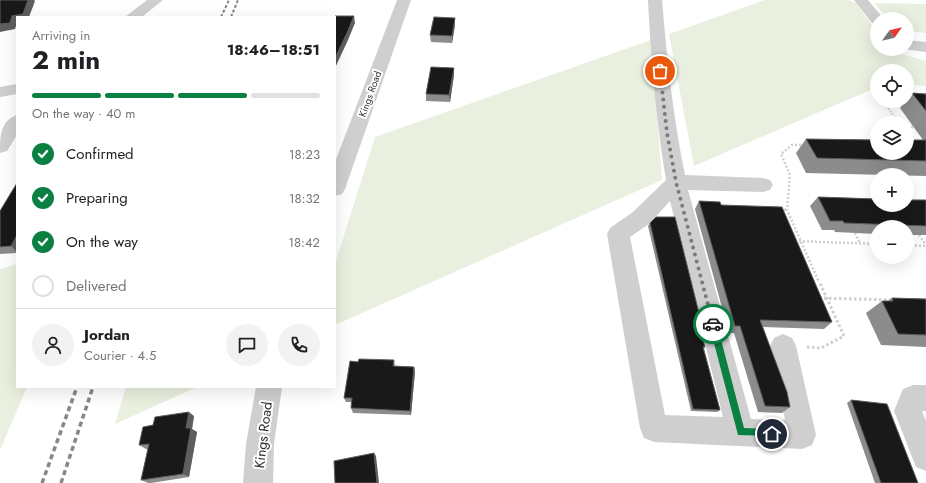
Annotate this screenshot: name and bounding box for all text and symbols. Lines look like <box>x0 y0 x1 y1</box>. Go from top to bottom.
north arrow <box>870 12 914 56</box>
map controls <box>870 12 914 264</box>
text: Arriving in <box>32 26 90 45</box>
text: 18:46–18:51 <box>227 39 320 61</box>
text: 2 min <box>32 41 100 79</box>
pin <box>643 54 677 88</box>
icon: bag <box>649 60 671 82</box>
button: locate <box>870 64 914 108</box>
street label: Kings Road <box>355 69 385 119</box>
text: On the way · 40 m <box>32 104 135 123</box>
button: layers <box>870 116 914 160</box>
icon: check <box>32 143 54 165</box>
text: Confirmed <box>66 143 134 165</box>
text: 18:23 <box>289 145 320 164</box>
button: + <box>870 168 914 212</box>
icon: check <box>32 187 54 209</box>
text: Preparing <box>66 187 128 209</box>
text: 18:32 <box>289 189 320 208</box>
button: − <box>870 220 914 264</box>
icon: check <box>32 231 54 253</box>
text: On the way <box>66 231 138 253</box>
text: 18:42 <box>288 233 320 252</box>
text: Delivered <box>66 275 127 297</box>
courier <box>693 304 733 344</box>
icon: car <box>702 313 724 335</box>
button: person <box>32 324 74 366</box>
text: Jordan <box>84 324 130 346</box>
button: chat <box>226 324 268 366</box>
button: phone <box>278 324 320 366</box>
text: Courier · 4.5 <box>84 346 156 365</box>
street label: Kings Road <box>249 401 277 469</box>
pin <box>755 417 789 451</box>
icon: home <box>761 423 783 445</box>

